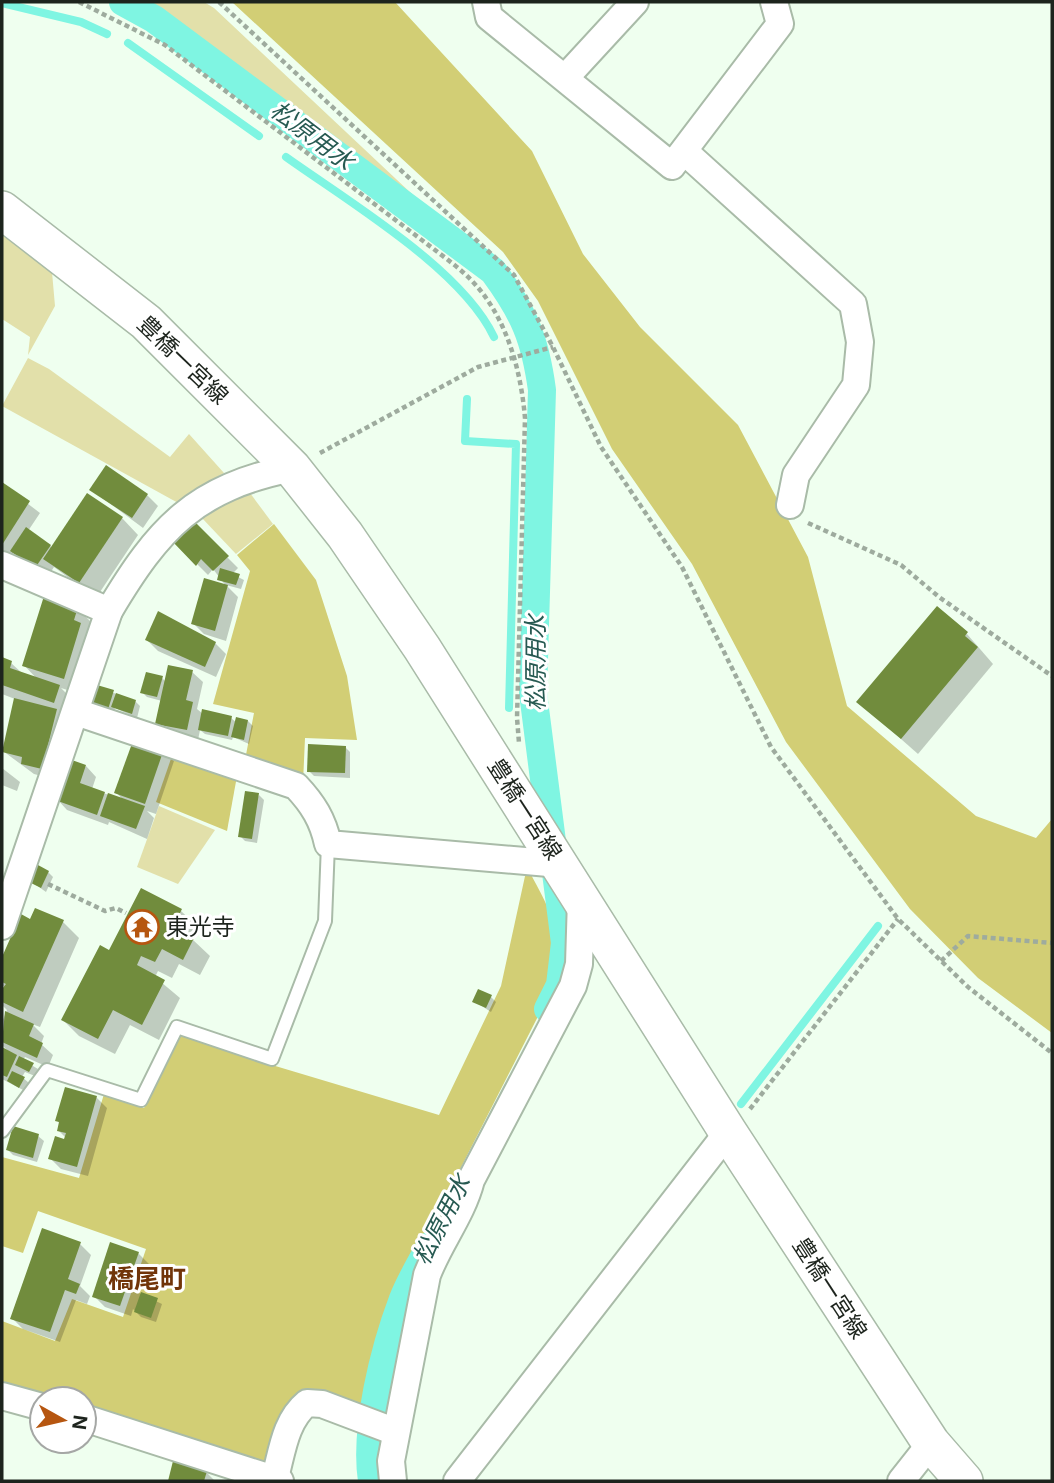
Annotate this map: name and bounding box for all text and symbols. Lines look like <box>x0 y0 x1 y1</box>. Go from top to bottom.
water label: 松原用水 <box>265 95 362 178</box>
street label: 豊橋一宮線 <box>132 310 234 410</box>
water label: 松原用水 <box>521 612 550 711</box>
street label: 豊橋一宮線 <box>482 753 568 865</box>
temple icon: 東光寺 <box>123 908 161 946</box>
place label: 東光寺 <box>166 913 235 941</box>
water label: 松原用水 <box>407 1168 478 1269</box>
street label: 豊橋一宮線 <box>787 1232 873 1344</box>
district label: 橋尾町 <box>108 1263 186 1294</box>
north arrow <box>28 1385 98 1455</box>
text: N <box>67 1414 92 1431</box>

